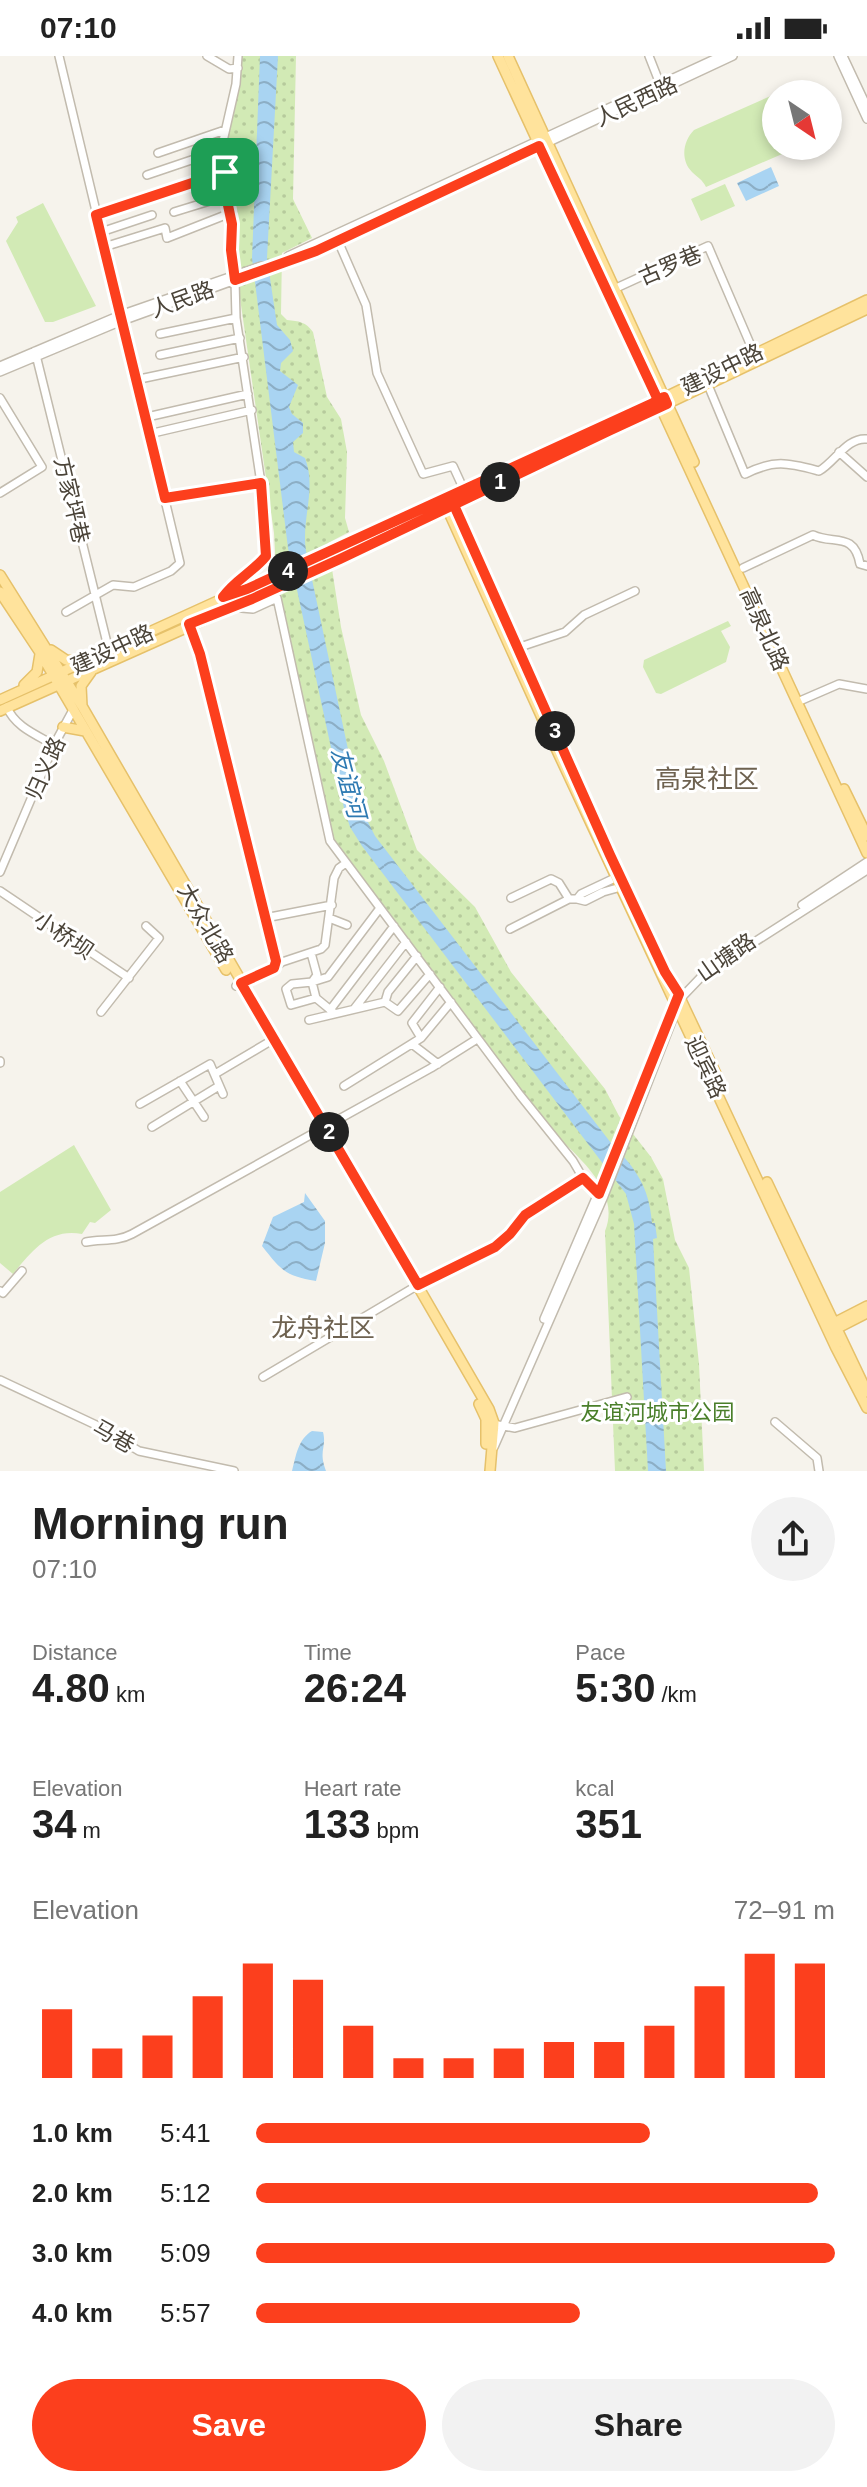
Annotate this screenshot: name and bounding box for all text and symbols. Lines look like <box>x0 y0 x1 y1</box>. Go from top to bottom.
text: 07:10 <box>40 11 117 44</box>
street label: 人民西路 <box>591 72 681 131</box>
north arrow <box>762 80 842 160</box>
map controls <box>762 80 842 160</box>
pin <box>191 138 259 206</box>
icon: arrive <box>203 150 247 194</box>
street label: 古罗巷 <box>635 241 705 290</box>
street label: 人民路 <box>147 276 217 323</box>
street label: 建设中路 <box>677 339 767 400</box>
street label: 方家坪巷 <box>49 454 94 546</box>
pin: 1 <box>480 462 520 502</box>
text: 1 <box>494 469 506 494</box>
pin: 4 <box>268 551 308 591</box>
text: 4 <box>282 558 294 583</box>
street label: 高泉北路 <box>735 584 794 674</box>
street label: 建设中路 <box>67 620 157 679</box>
pin: 3 <box>535 711 575 751</box>
text: 3 <box>549 718 561 743</box>
street label: 归义路 <box>21 733 70 803</box>
water label: 友谊河 <box>326 745 372 825</box>
district label: 高泉社区 <box>655 764 759 794</box>
street label: 大众北路 <box>173 879 238 968</box>
street label: 小桥坝 <box>29 907 98 964</box>
street label: 山塘路 <box>692 928 760 987</box>
street label: 迎宾路 <box>680 1032 731 1102</box>
pin: 2 <box>309 1112 349 1152</box>
text: 2 <box>323 1119 335 1144</box>
district label: 龙舟社区 <box>271 1313 375 1343</box>
park label: 友谊河城市公园 <box>580 1400 734 1425</box>
street label: 马巷 <box>88 1415 139 1458</box>
button: share <box>751 1497 835 1581</box>
text: Morning run <box>32 1499 289 1548</box>
text: 07:10 <box>32 1554 97 1584</box>
text: Distance <box>32 1640 118 1665</box>
text: Time <box>304 1640 352 1665</box>
text: Pace <box>575 1640 625 1665</box>
text: 4.80 <box>32 1666 110 1710</box>
text: 26:24 <box>304 1666 406 1710</box>
text: 5:30 <box>575 1666 655 1710</box>
text: km <box>110 1682 145 1707</box>
text: /km <box>655 1682 697 1707</box>
text: Elevation <box>32 1776 123 1801</box>
text: Heart rate <box>304 1776 401 1801</box>
text: kcal <box>575 1776 614 1801</box>
text: 34 <box>32 1802 77 1846</box>
text: 133 <box>304 1802 370 1846</box>
text: 351 <box>575 1802 642 1846</box>
text: m <box>77 1818 101 1843</box>
text: bpm <box>370 1818 419 1843</box>
text: Elevation <box>32 1895 139 1925</box>
text: 72–91 m <box>734 1895 835 1925</box>
text: 1.0 km <box>32 2118 113 2148</box>
text: 5:41 <box>160 2118 211 2148</box>
text: 2.0 km <box>32 2178 113 2208</box>
text: 5:12 <box>160 2178 211 2208</box>
text: 3.0 km <box>32 2238 113 2268</box>
text: 5:09 <box>160 2238 211 2268</box>
text: 4.0 km <box>32 2298 113 2328</box>
text: 5:57 <box>160 2298 211 2328</box>
button: Save <box>32 2379 426 2471</box>
button: Share <box>442 2379 835 2471</box>

